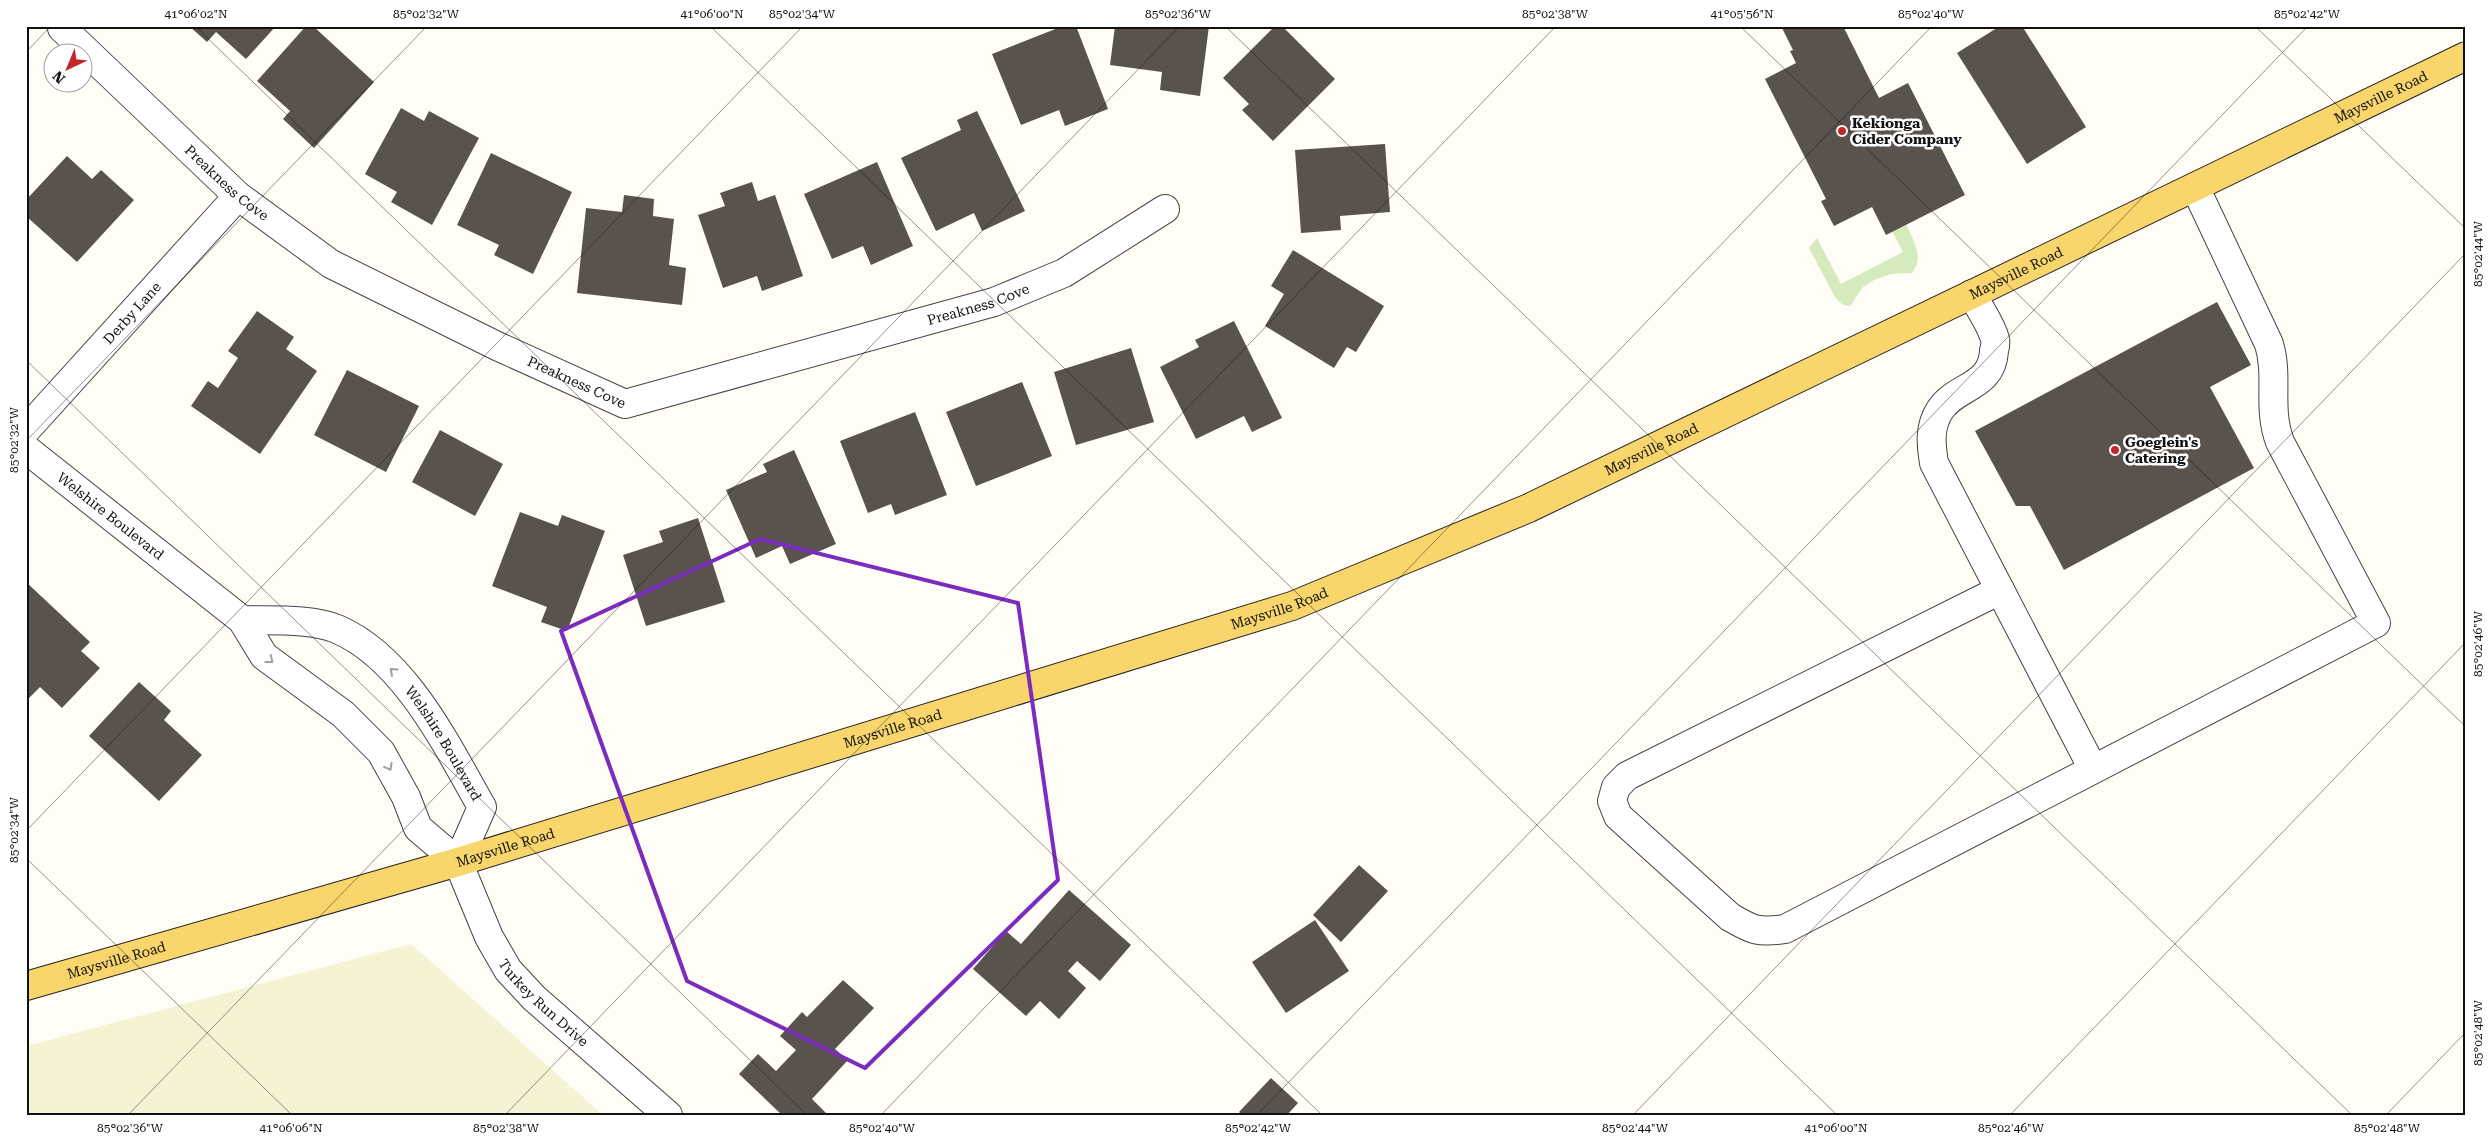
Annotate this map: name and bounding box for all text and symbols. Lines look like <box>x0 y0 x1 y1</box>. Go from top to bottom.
text: 41°06'02"N <box>164 7 228 21</box>
text: 85°02'32"W <box>393 7 460 21</box>
text: 41°06'00"N <box>680 7 744 21</box>
text: 85°02'34"W <box>769 7 836 21</box>
text: 85°02'36"W <box>1145 7 1212 21</box>
text: 85°02'38"W <box>1522 7 1589 21</box>
text: 41°05'56"N <box>1710 7 1774 21</box>
text: 85°02'40"W <box>1898 7 1965 21</box>
text: 85°02'42"W <box>2274 7 2341 21</box>
north arrow <box>42 42 92 92</box>
text: N <box>49 68 68 87</box>
street label: Maysville Road <box>2331 68 2430 126</box>
place label: Kekionga Cider Company <box>1852 115 1962 147</box>
marker: Kekionga Cider Company <box>1836 125 1848 137</box>
street label: Preakness Cove <box>182 142 272 224</box>
text: 85°02'44"W <box>2471 220 2485 287</box>
street label: Maysville Road <box>1967 244 2065 302</box>
street label: Derby Lane <box>100 278 164 347</box>
street label: Preakness Cove <box>925 280 1032 328</box>
street label: Preakness Cove <box>525 353 629 411</box>
text: 85°02'32"W <box>7 406 21 473</box>
street label: Maysville Road <box>1602 420 1701 478</box>
place label: Goeglein's Catering <box>2125 434 2198 466</box>
marker: Goeglein's Catering <box>2109 444 2121 456</box>
street label: Welshire Boulevard <box>54 469 167 563</box>
street label: Maysville Road <box>1229 584 1330 632</box>
text: 85°02'46"W <box>2471 610 2485 677</box>
one-way arrow <box>264 654 273 662</box>
one-way arrow <box>389 668 398 677</box>
street label: Welshire Boulevard <box>402 683 485 803</box>
street label: Maysville Road <box>841 706 944 751</box>
one-way arrow <box>383 762 393 771</box>
text: 85°02'34"W <box>7 796 21 863</box>
street label: Maysville Road <box>454 825 556 870</box>
street label: Maysville Road <box>65 938 168 982</box>
street label: Turkey Run Drive <box>495 956 592 1050</box>
text: 85°02'48"W <box>2471 999 2485 1066</box>
text: 85°02'36"W <box>97 1121 164 1135</box>
text: 41°06'06"N <box>259 1121 323 1135</box>
text: 85°02'38"W <box>473 1121 540 1135</box>
text: 85°02'40"W <box>849 1121 916 1135</box>
text: 85°02'42"W <box>1225 1121 1292 1135</box>
text: 85°02'44"W <box>1602 1121 1669 1135</box>
text: 41°06'00"N <box>1804 1121 1868 1135</box>
text: 85°02'46"W <box>1978 1121 2045 1135</box>
text: 85°02'48"W <box>2354 1121 2421 1135</box>

